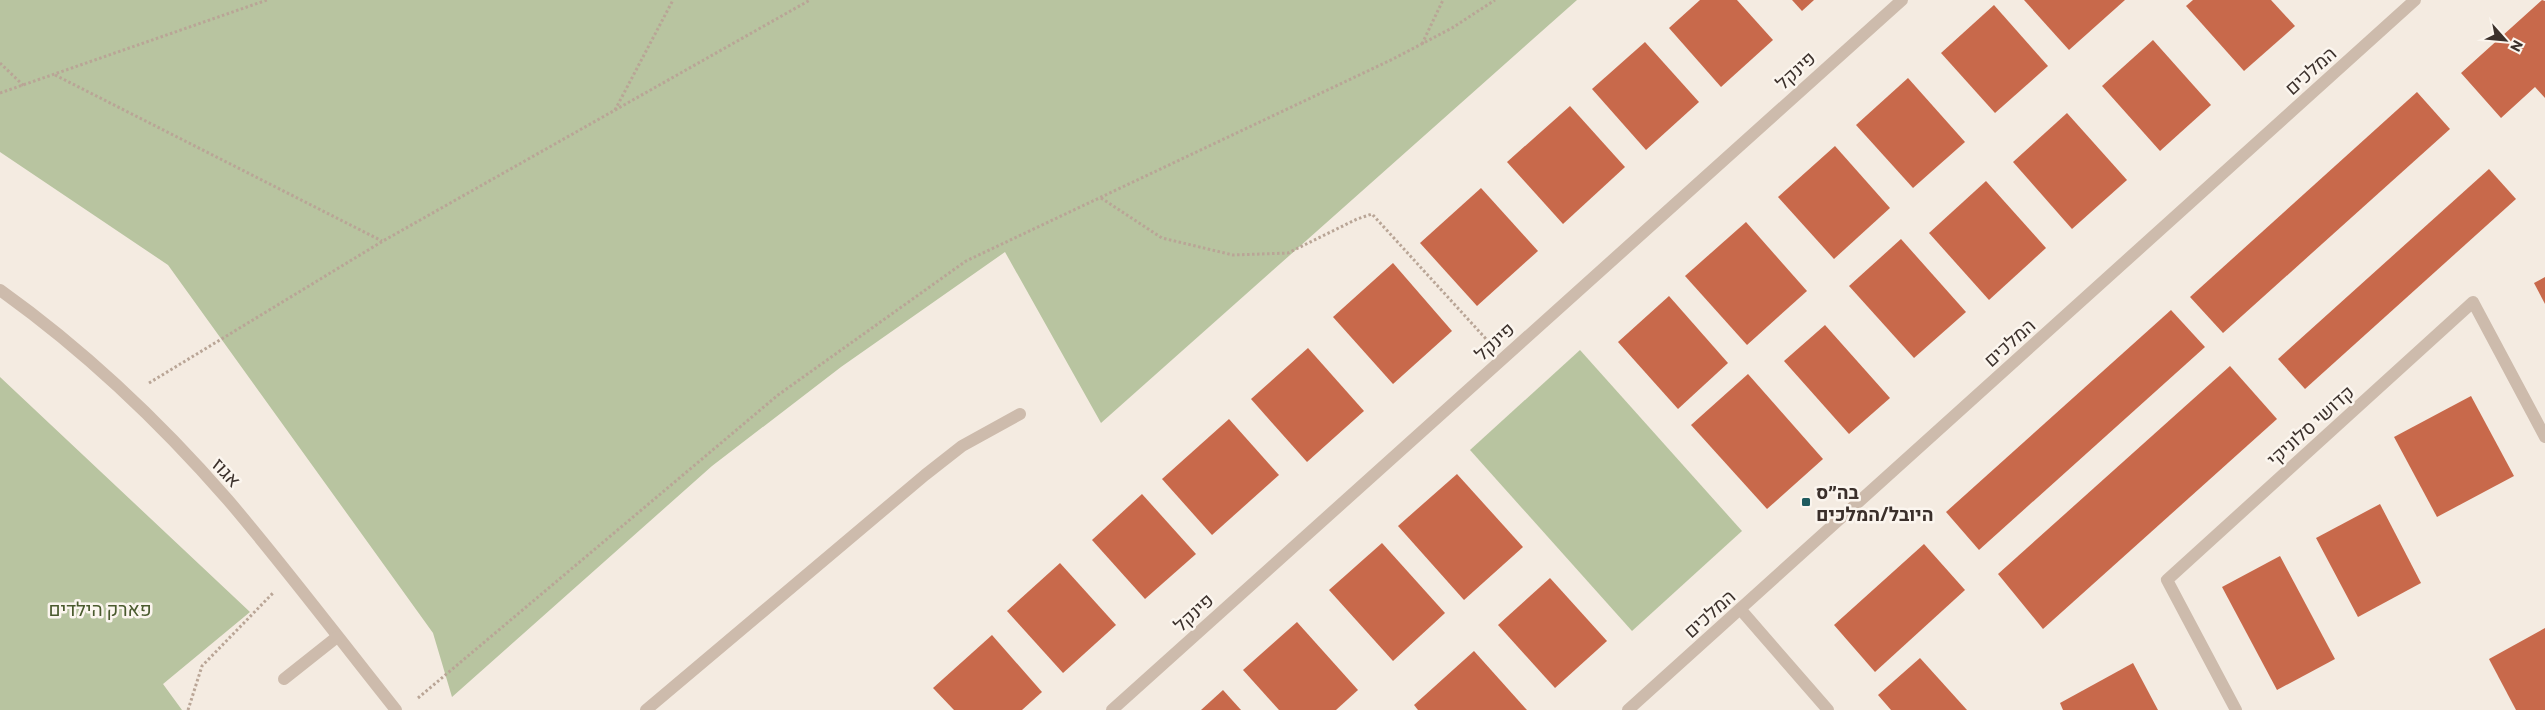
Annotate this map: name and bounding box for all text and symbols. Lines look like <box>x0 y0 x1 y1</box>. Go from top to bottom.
north arrow <box>2480 15 2530 65</box>
text: N <box>2507 38 2527 55</box>
street label: המלכים <box>2280 41 2340 99</box>
street label: פינקל <box>1770 46 1820 94</box>
street label: המלכים <box>1979 313 2039 371</box>
street label: פינקל <box>1469 317 1519 365</box>
street label: קדושי סלוניקי <box>2262 380 2358 470</box>
street label: אגוז <box>208 453 246 491</box>
place label: בה״ס היובל/המלכים <box>1816 480 1934 525</box>
marker: בה״ס היובל/המלכים <box>1800 496 1812 508</box>
street label: המלכים <box>1679 584 1739 642</box>
street label: פינקל <box>1168 588 1218 636</box>
park label: פארק הילדים <box>48 597 152 620</box>

